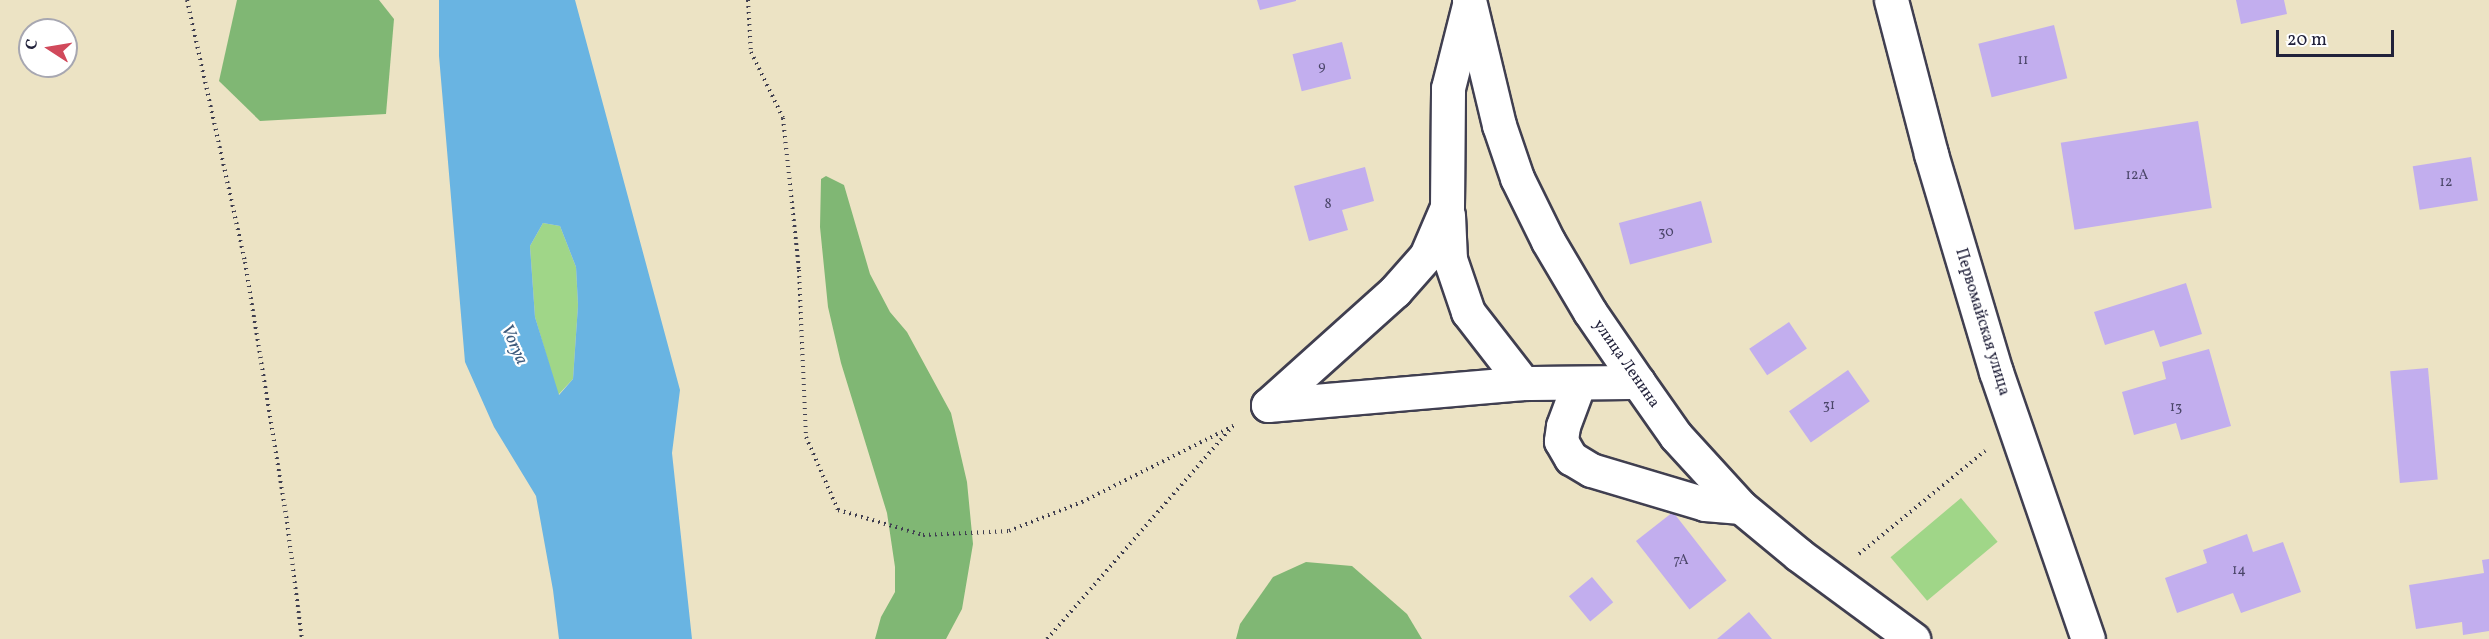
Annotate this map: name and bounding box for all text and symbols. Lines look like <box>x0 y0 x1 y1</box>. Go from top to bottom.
north arrow <box>18 18 78 78</box>
scale bar <box>2279 18 2398 56</box>
text: 20 m <box>2287 28 2327 53</box>
text: С <box>21 37 44 52</box>
house number: 11 <box>2018 53 2028 69</box>
house number: 9 <box>1318 59 1326 75</box>
house number: 12А <box>2126 168 2148 184</box>
house number: 12 <box>2440 175 2452 191</box>
house number: 8 <box>1324 197 1332 213</box>
house number: 30 <box>1658 225 1674 241</box>
street label: Первомайская улица <box>1950 246 2014 398</box>
street label: улица Ленина <box>1588 316 1664 412</box>
water label: Vorya <box>495 321 531 369</box>
house number: 31 <box>1823 398 1835 414</box>
house number: 13 <box>2170 400 2182 416</box>
house number: 7А <box>1673 553 1689 569</box>
house number: 14 <box>2232 563 2246 579</box>

